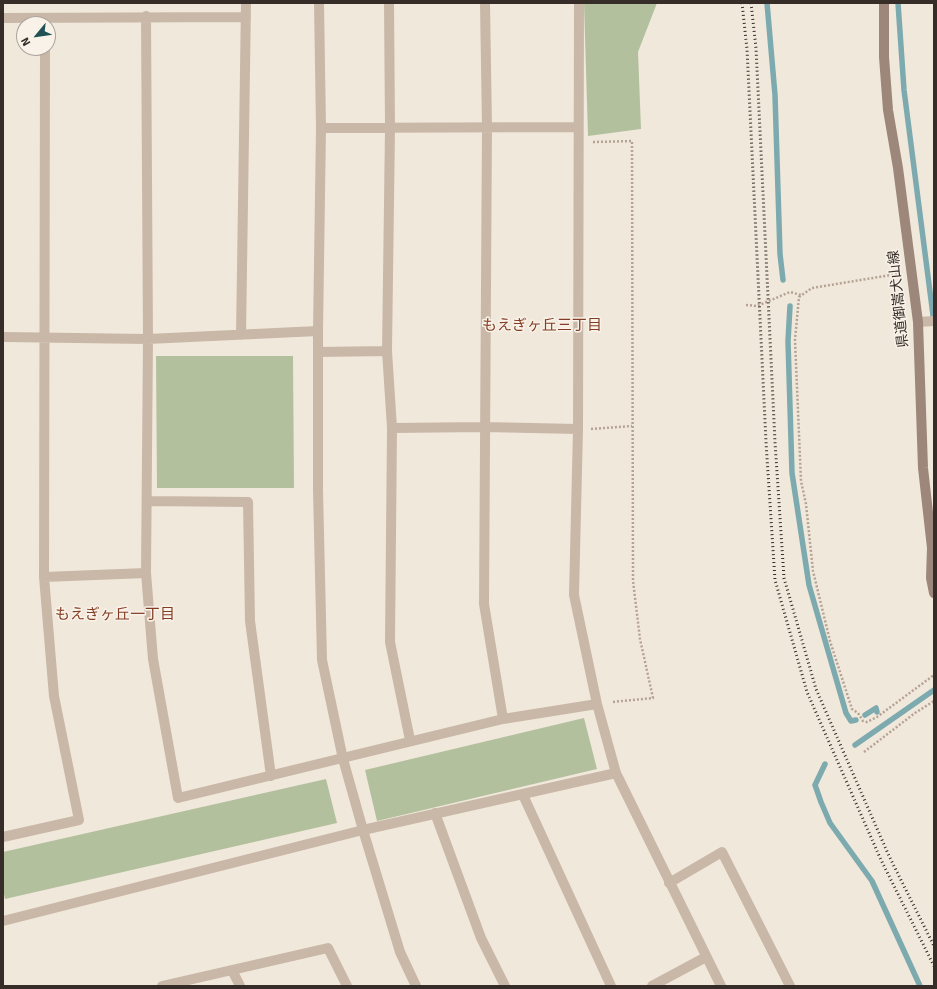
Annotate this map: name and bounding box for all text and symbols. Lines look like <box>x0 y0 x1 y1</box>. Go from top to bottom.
north arrow <box>16 16 56 56</box>
text: N <box>18 35 33 48</box>
street label: 県道御嵩犬山線 <box>886 249 912 349</box>
district label: もえぎヶ丘三丁目 <box>482 317 602 335</box>
district label: もえぎヶ丘一丁目 <box>55 606 175 624</box>

